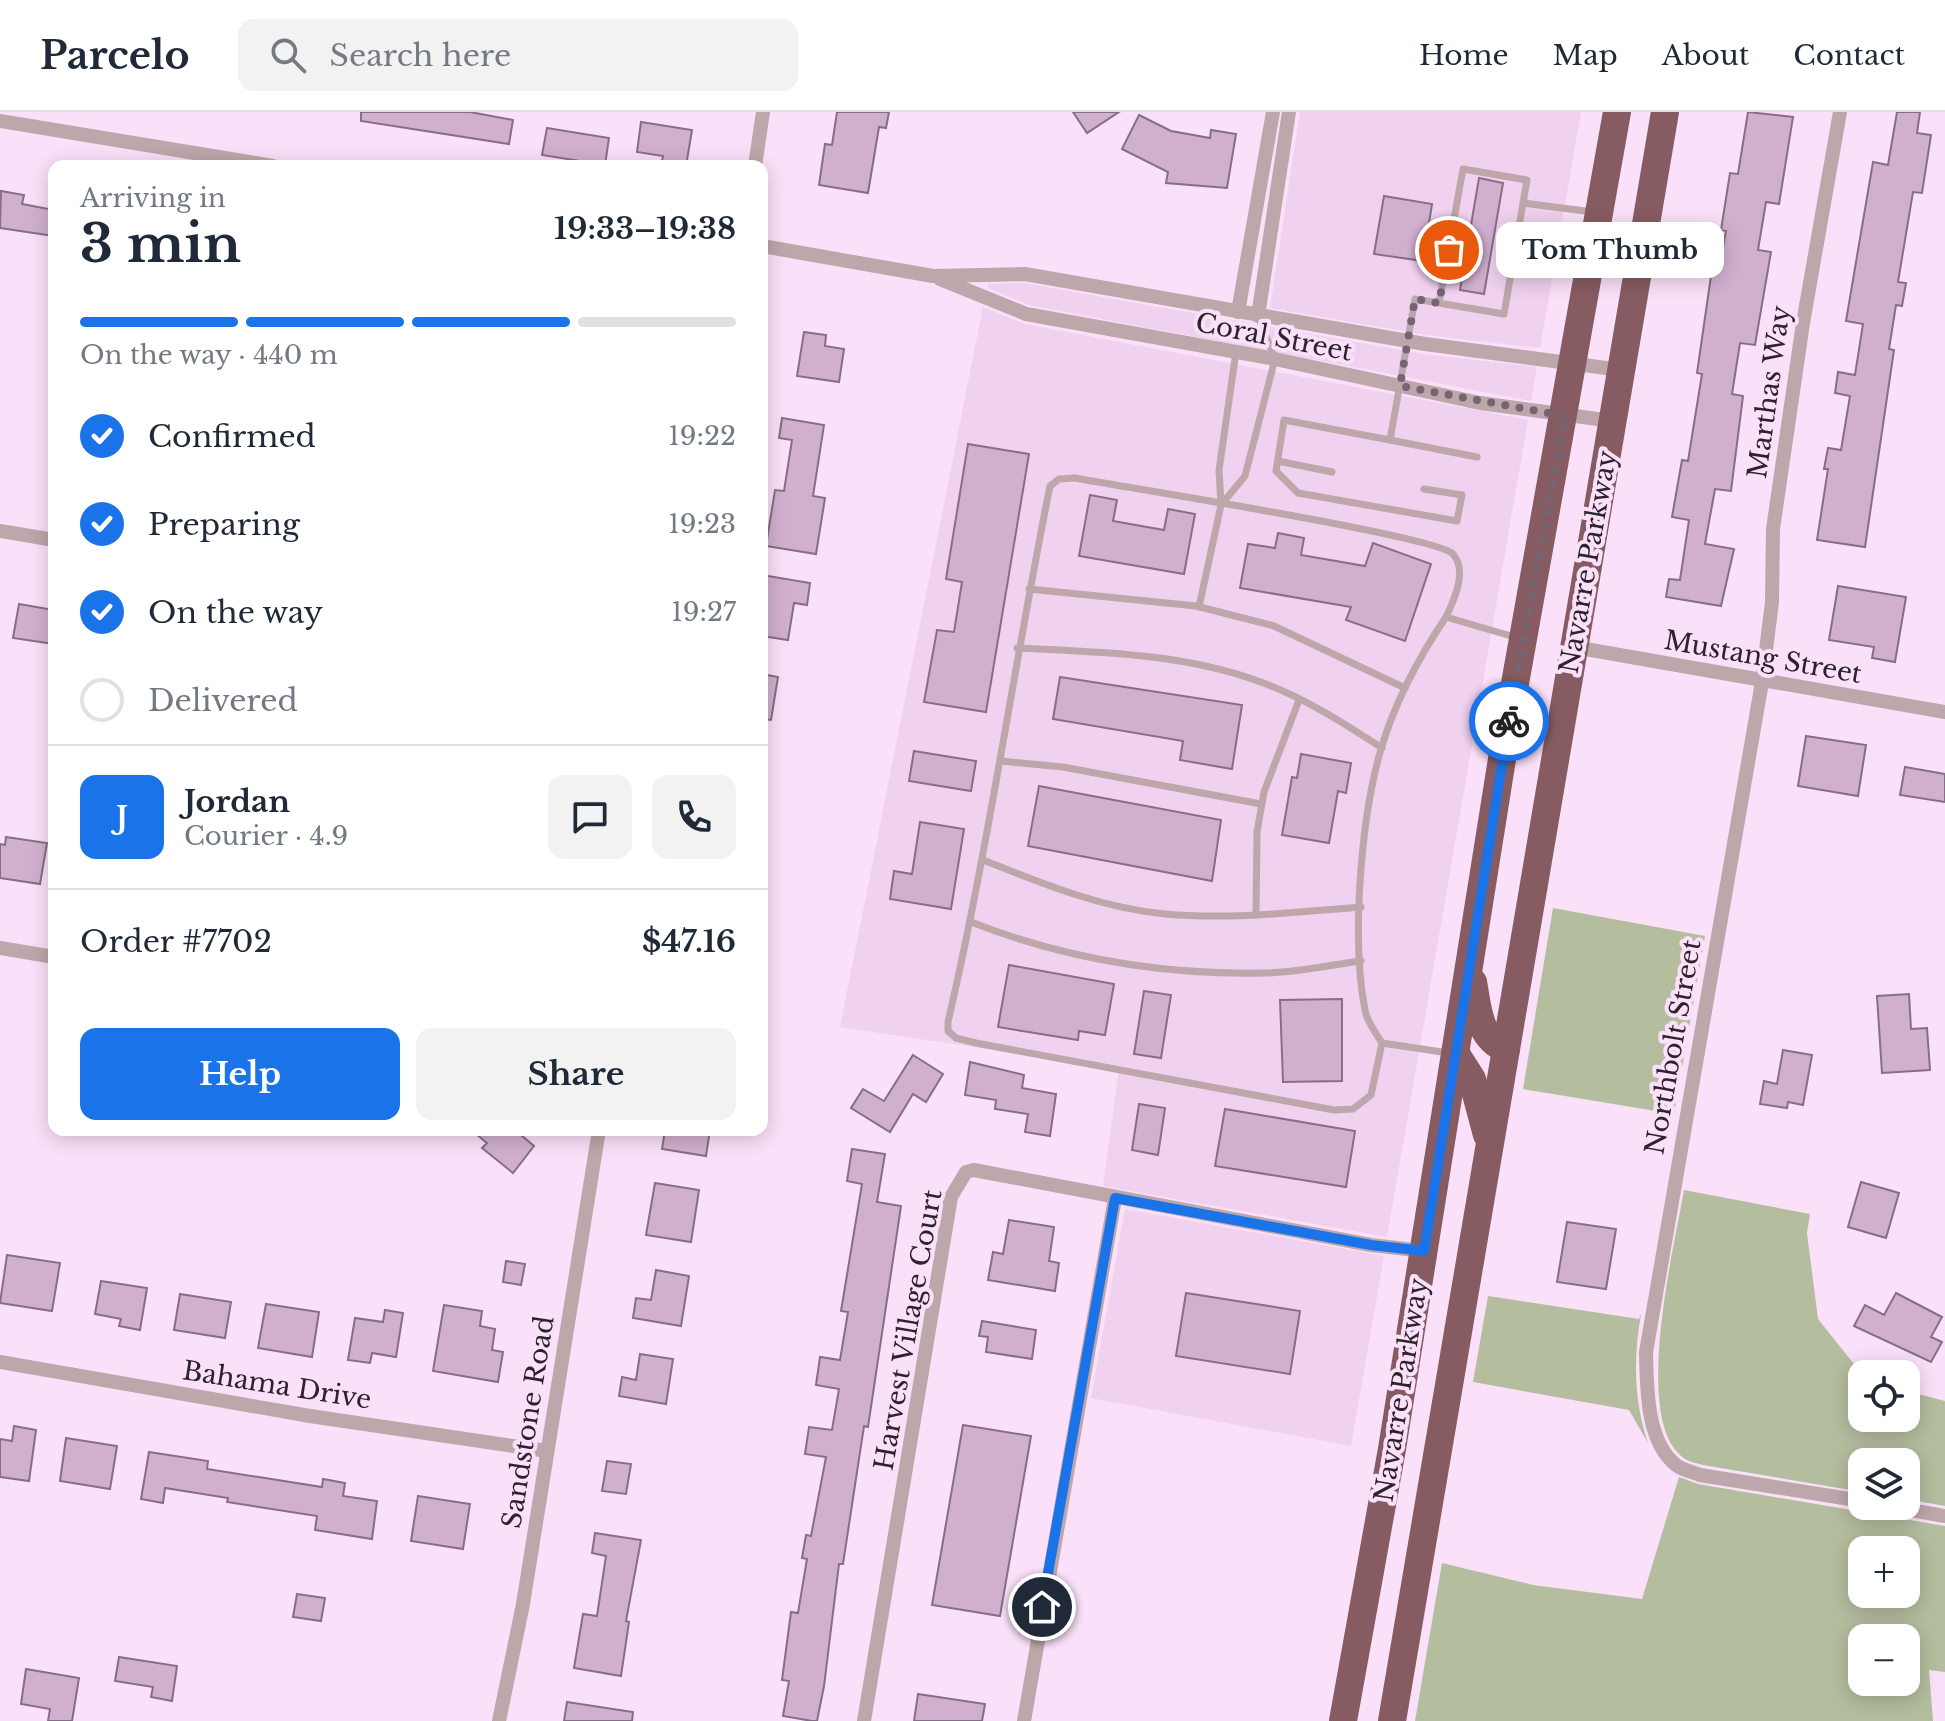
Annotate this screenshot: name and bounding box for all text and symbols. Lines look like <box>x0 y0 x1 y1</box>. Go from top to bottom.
search box <box>238 19 798 91</box>
text: Parcelo <box>40 32 190 79</box>
icon: search <box>266 33 310 77</box>
text: Search here <box>330 37 511 74</box>
text: Home <box>1419 38 1509 73</box>
text: Map <box>1553 38 1618 73</box>
text: About <box>1662 38 1749 73</box>
text: Contact <box>1793 38 1905 73</box>
text: Arriving in <box>80 182 226 214</box>
text: 19:33–19:38 <box>554 210 736 247</box>
text: 3 min <box>80 212 241 276</box>
pin <box>1415 216 1483 284</box>
callout: Tom Thumb <box>1497 222 1725 278</box>
icon: bag <box>1427 228 1471 272</box>
text: Tom Thumb <box>1522 234 1698 266</box>
street label: Marthas Way <box>1741 303 1797 481</box>
street label: Coral Street <box>1193 306 1355 368</box>
text: On the way · 440 m <box>80 339 338 371</box>
icon: check <box>80 414 124 458</box>
text: Confirmed <box>148 418 316 455</box>
text: 19:22 <box>668 420 736 452</box>
street label: Navarre Parkway <box>1553 448 1623 676</box>
icon: check <box>80 502 124 546</box>
text: Preparing <box>148 506 300 543</box>
text: 19:23 <box>668 508 736 540</box>
icon: check <box>80 590 124 634</box>
text: On the way <box>148 594 323 631</box>
text: 19:27 <box>671 596 736 628</box>
street label: Mustang Street <box>1662 624 1864 690</box>
courier <box>1469 681 1549 761</box>
text: Delivered <box>148 682 298 719</box>
icon: bike <box>1487 699 1531 743</box>
button: chat <box>548 775 632 859</box>
button: phone <box>652 775 736 859</box>
text: Jordan <box>184 783 290 820</box>
text: J <box>116 799 128 836</box>
text: Courier · 4.9 <box>184 820 348 852</box>
text: Order #7702 <box>80 923 272 960</box>
text: $47.16 <box>642 923 736 960</box>
street label: Northbolt Street <box>1638 937 1708 1157</box>
button: Help <box>80 1028 400 1120</box>
button: Share <box>416 1028 736 1120</box>
street label: Harvest Village Court <box>868 1187 949 1473</box>
street label: Navarre Parkway <box>1368 1276 1435 1504</box>
street label: Sandstone Road <box>495 1313 561 1531</box>
street label: Bahama Drive <box>180 1354 374 1416</box>
map controls <box>1848 1360 1920 1696</box>
button: locate <box>1848 1360 1920 1432</box>
button: layers <box>1848 1448 1920 1520</box>
button: + <box>1848 1536 1920 1608</box>
pin <box>1008 1573 1076 1641</box>
icon: home <box>1020 1585 1064 1629</box>
button: − <box>1848 1624 1920 1696</box>

